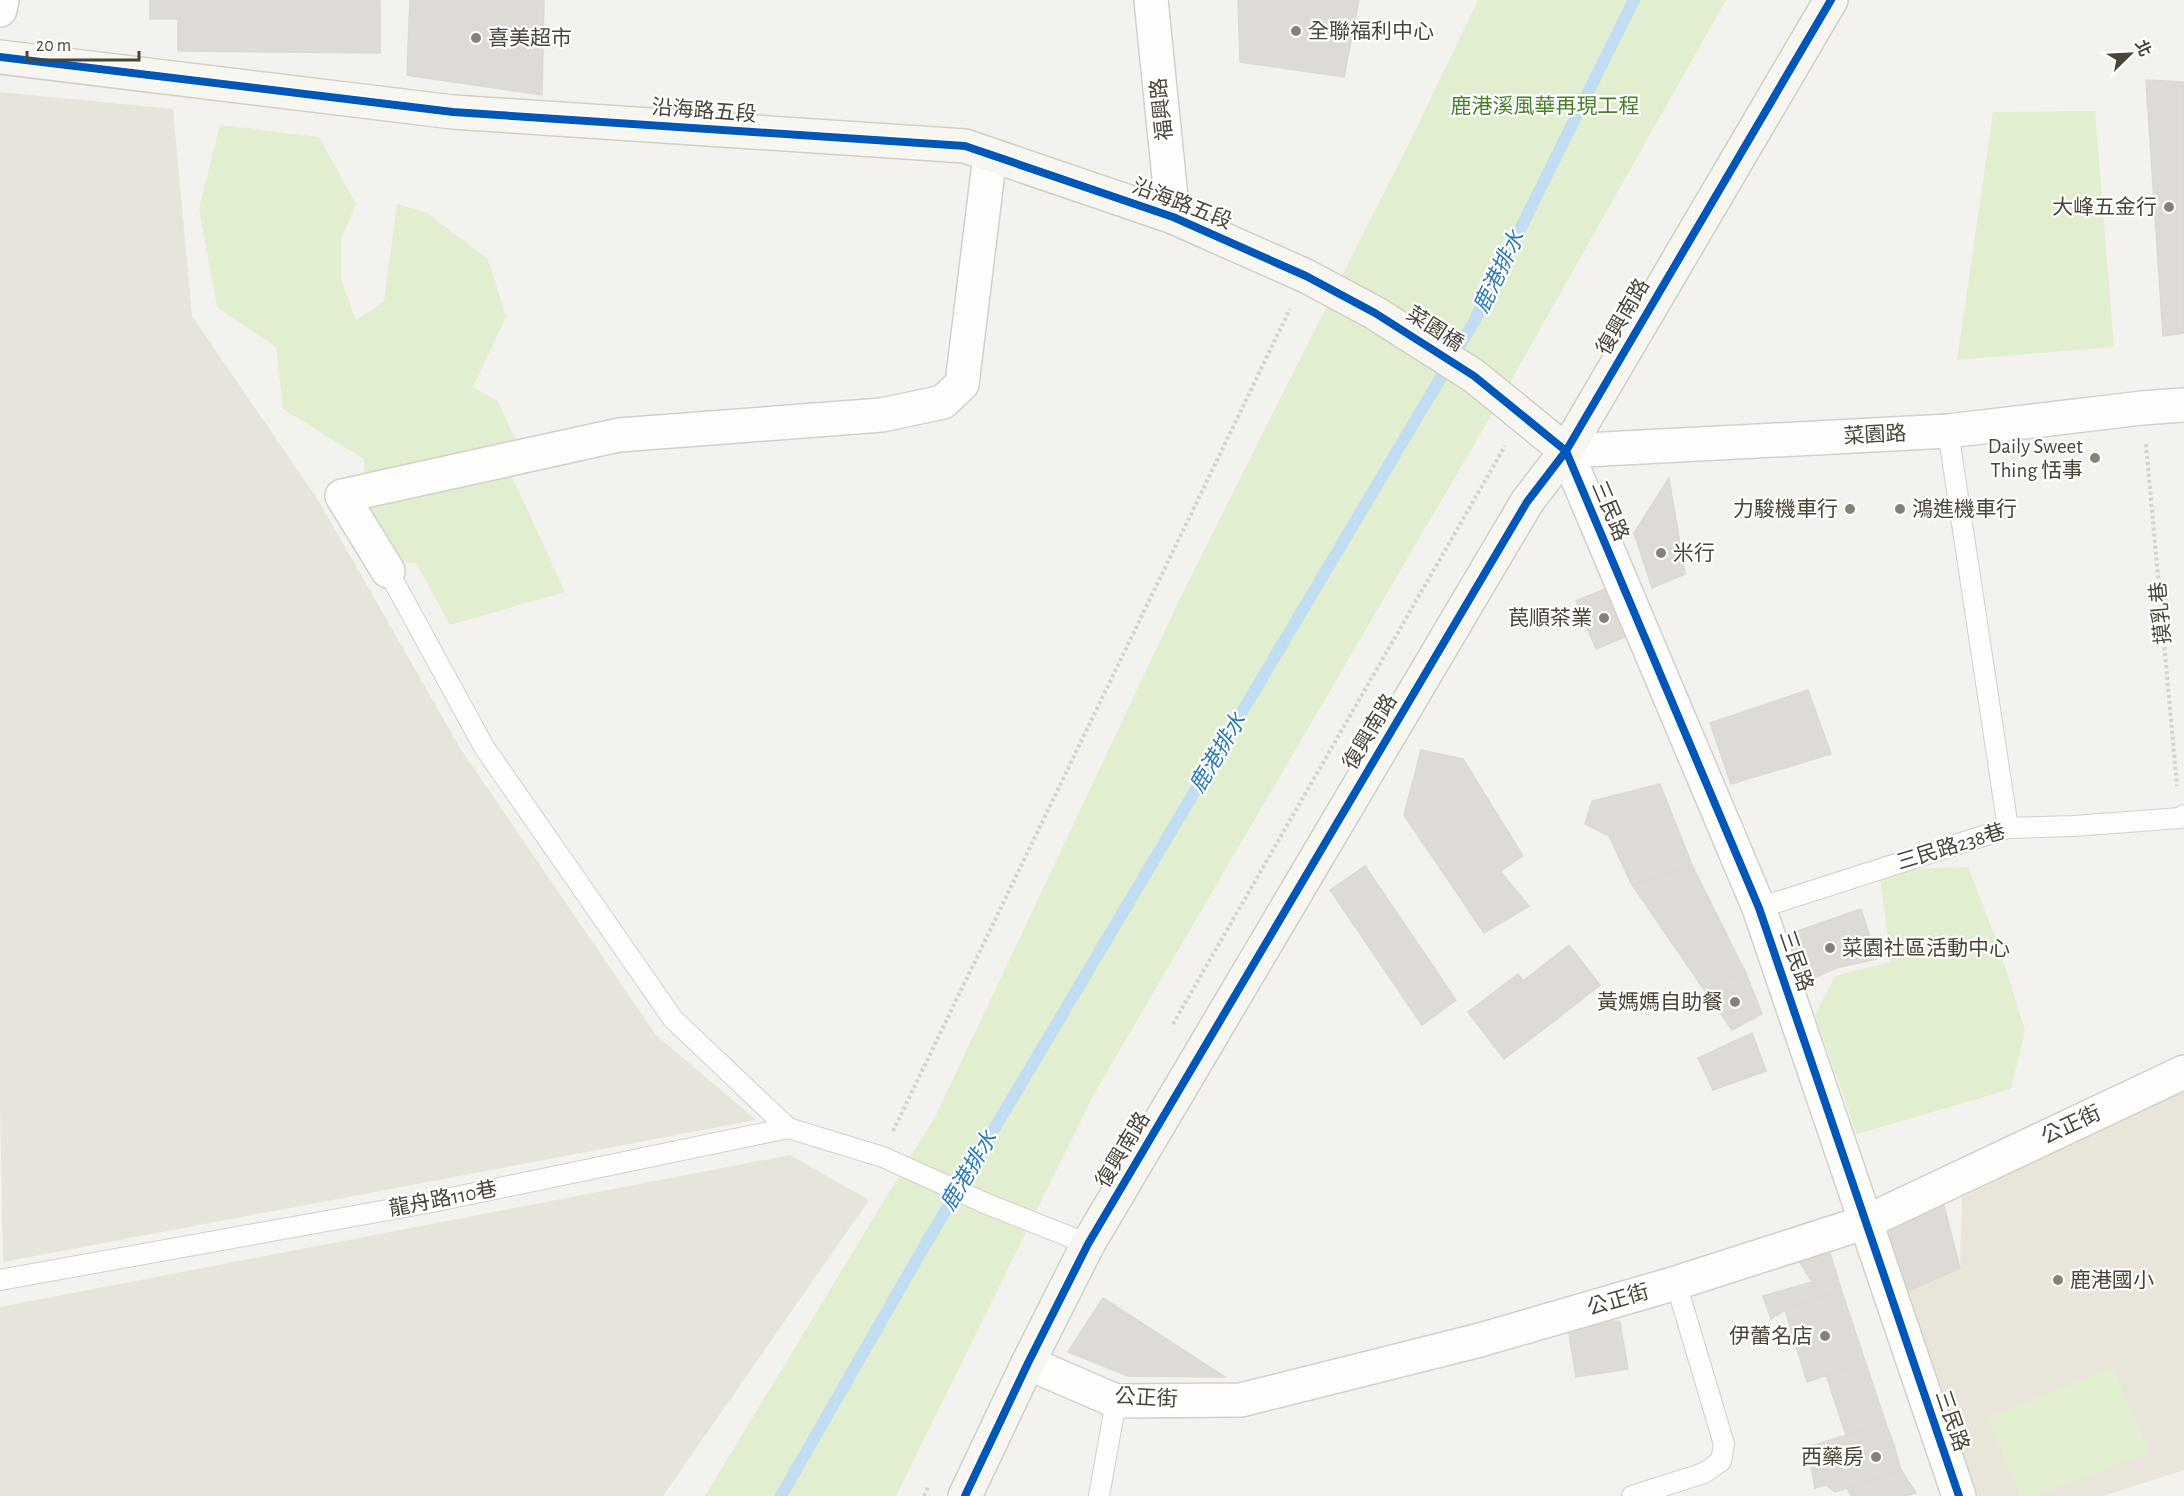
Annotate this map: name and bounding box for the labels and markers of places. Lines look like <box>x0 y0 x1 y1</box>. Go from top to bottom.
place label: 全聯福利中心 <box>1308 20 1434 42</box>
marker: 全聯福利中心 <box>1289 24 1303 38</box>
place label: 喜美超市 <box>488 27 572 49</box>
marker: 喜美超市 <box>469 31 483 45</box>
place label: 大峰五金行 <box>2052 196 2157 218</box>
marker: 大峰五金行 <box>2162 200 2176 214</box>
place label: Daily Sweet Thing 恬事 <box>1988 436 2083 481</box>
marker: Daily Sweet Thing 恬事 <box>2088 451 2102 465</box>
place label: 力駿機車行 <box>1733 498 1838 520</box>
place label: 鴻進機車行 <box>1912 498 2017 520</box>
marker: 力駿機車行 <box>1843 502 1857 516</box>
marker: 鴻進機車行 <box>1893 502 1907 516</box>
place label: 米行 <box>1673 542 1715 564</box>
marker: 米行 <box>1654 546 1668 560</box>
place label: 苠順茶業 <box>1508 607 1592 629</box>
marker: 苠順茶業 <box>1597 611 1611 625</box>
place label: 菜園社區活動中心 <box>1842 937 2010 959</box>
marker: 菜園社區活動中心 <box>1823 941 1837 955</box>
place label: 黃媽媽自助餐 <box>1597 991 1723 1013</box>
marker: 黃媽媽自助餐 <box>1728 995 1742 1009</box>
place label: 鹿港國小 <box>2070 1269 2154 1291</box>
marker: 鹿港國小 <box>2051 1273 2065 1287</box>
place label: 伊蕾名店 <box>1729 1325 1813 1347</box>
marker: 伊蕾名店 <box>1818 1329 1832 1343</box>
place label: 西藥房 <box>1801 1446 1864 1468</box>
marker: 西藥房 <box>1869 1450 1883 1464</box>

